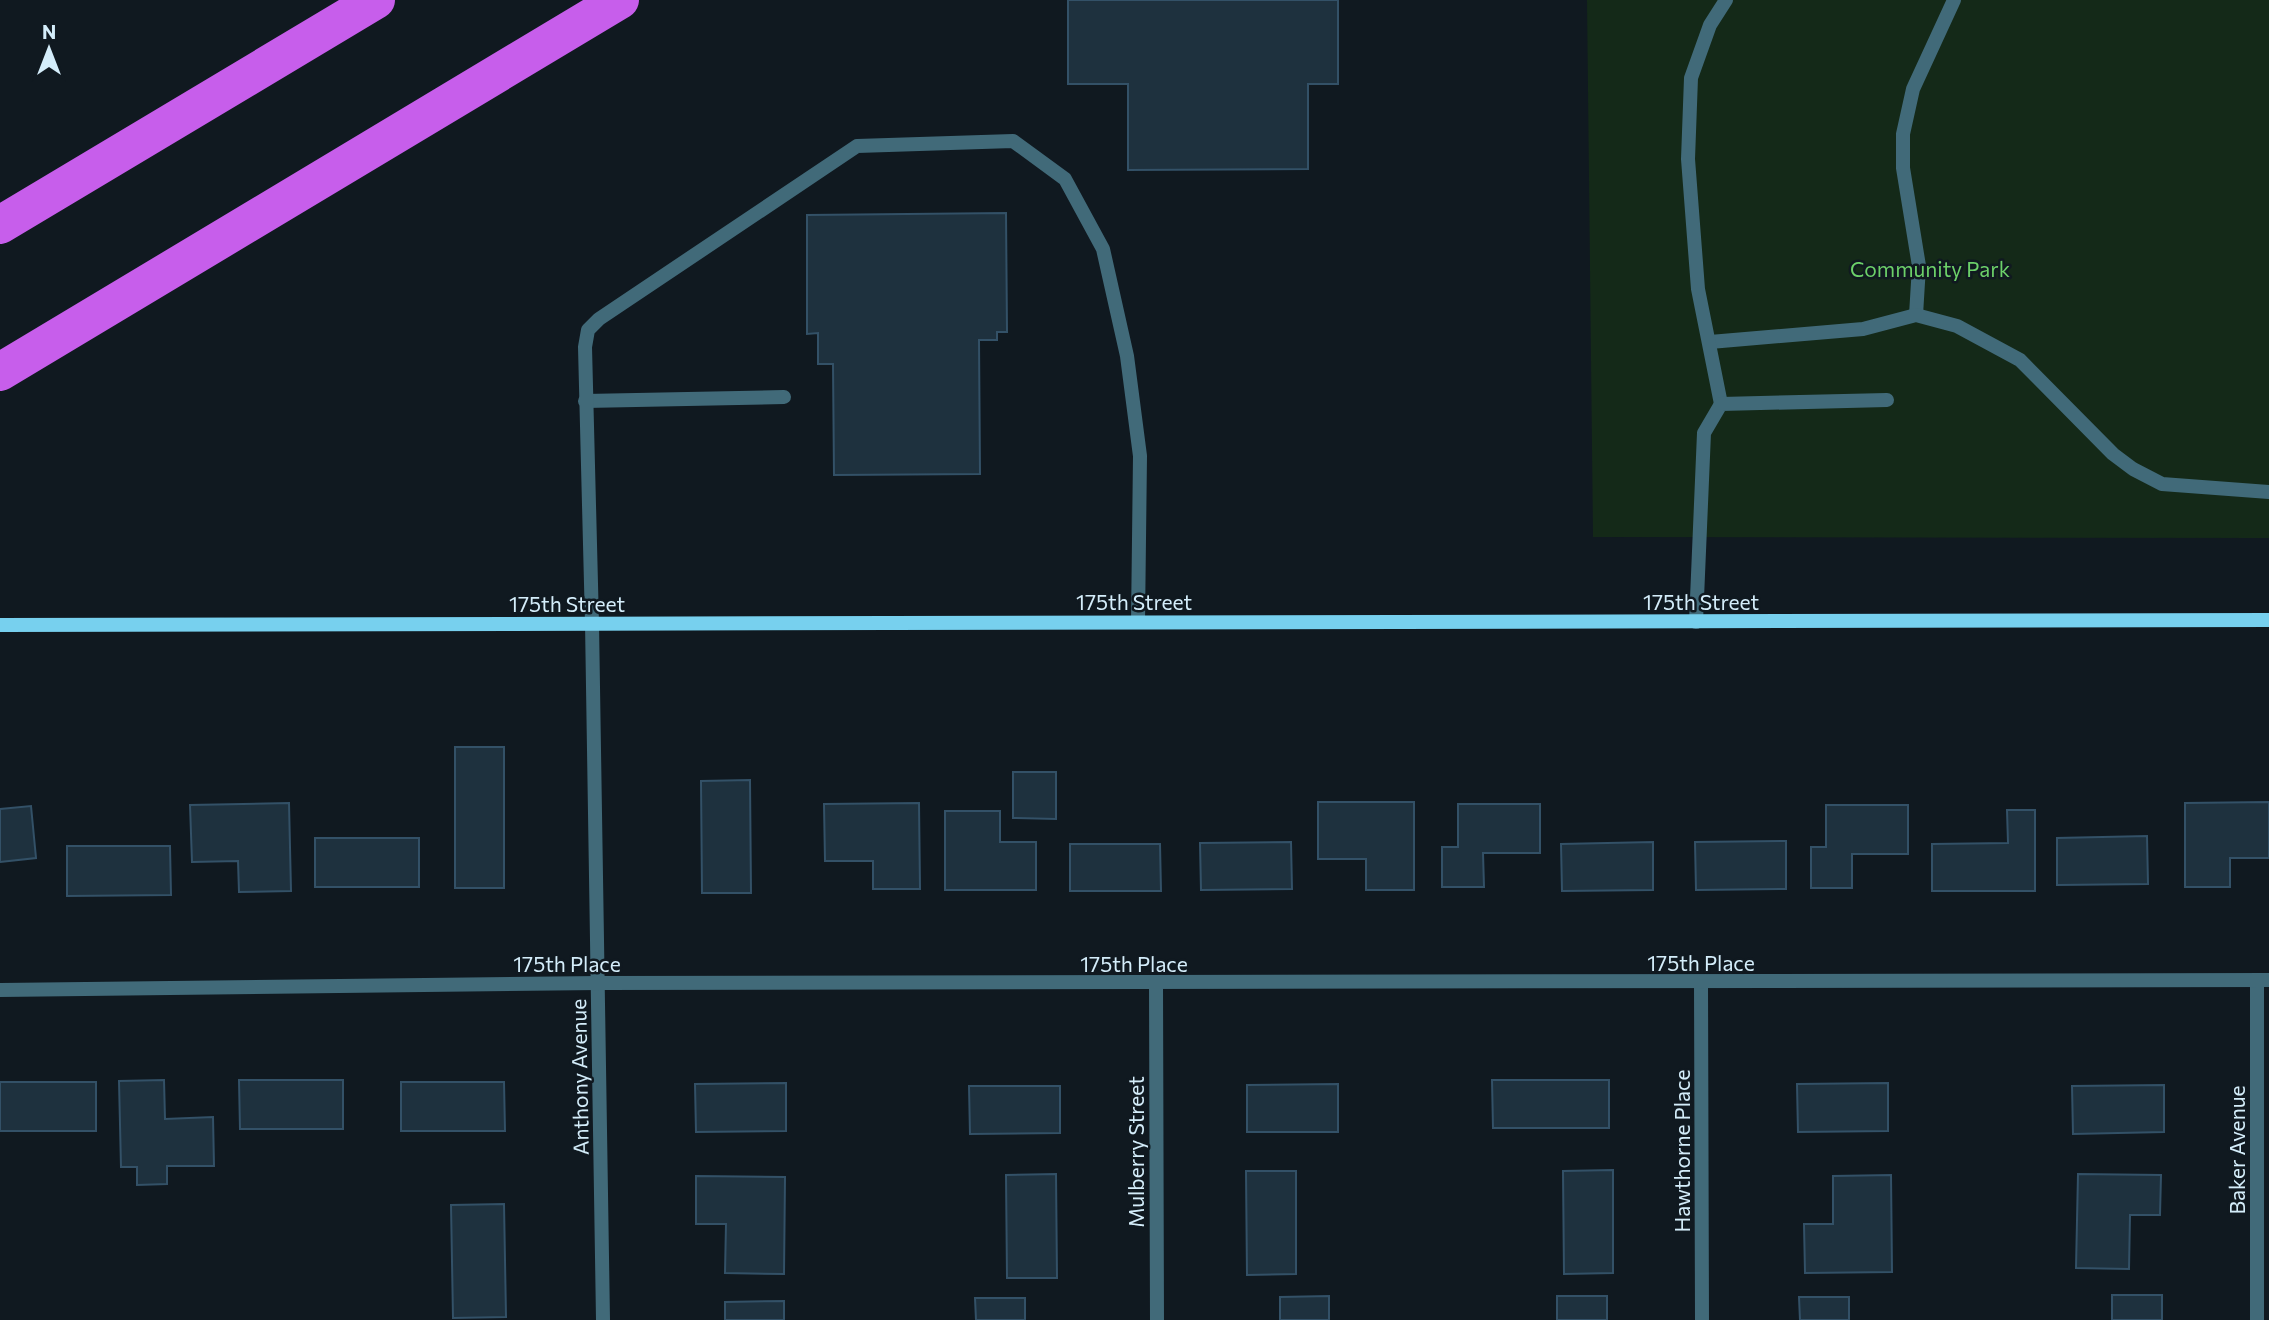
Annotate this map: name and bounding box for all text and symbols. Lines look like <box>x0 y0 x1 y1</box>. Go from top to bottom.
north arrow <box>14 14 84 84</box>
text: N <box>42 20 56 43</box>
park label: Community Park <box>1850 256 2010 281</box>
street label: 175th Street <box>1076 589 1192 614</box>
street label: 175th Street <box>1643 589 1759 614</box>
street label: 175th Street <box>509 591 625 616</box>
street label: 175th Place <box>1647 950 1755 975</box>
street label: 175th Place <box>513 951 621 976</box>
street label: 175th Place <box>1080 951 1188 976</box>
street label: Anthony Avenue <box>565 999 593 1155</box>
street label: Hawthorne Place <box>1669 1070 1694 1232</box>
street label: Mulberry Street <box>1123 1076 1148 1228</box>
street label: Baker Avenue <box>2224 1086 2249 1214</box>

